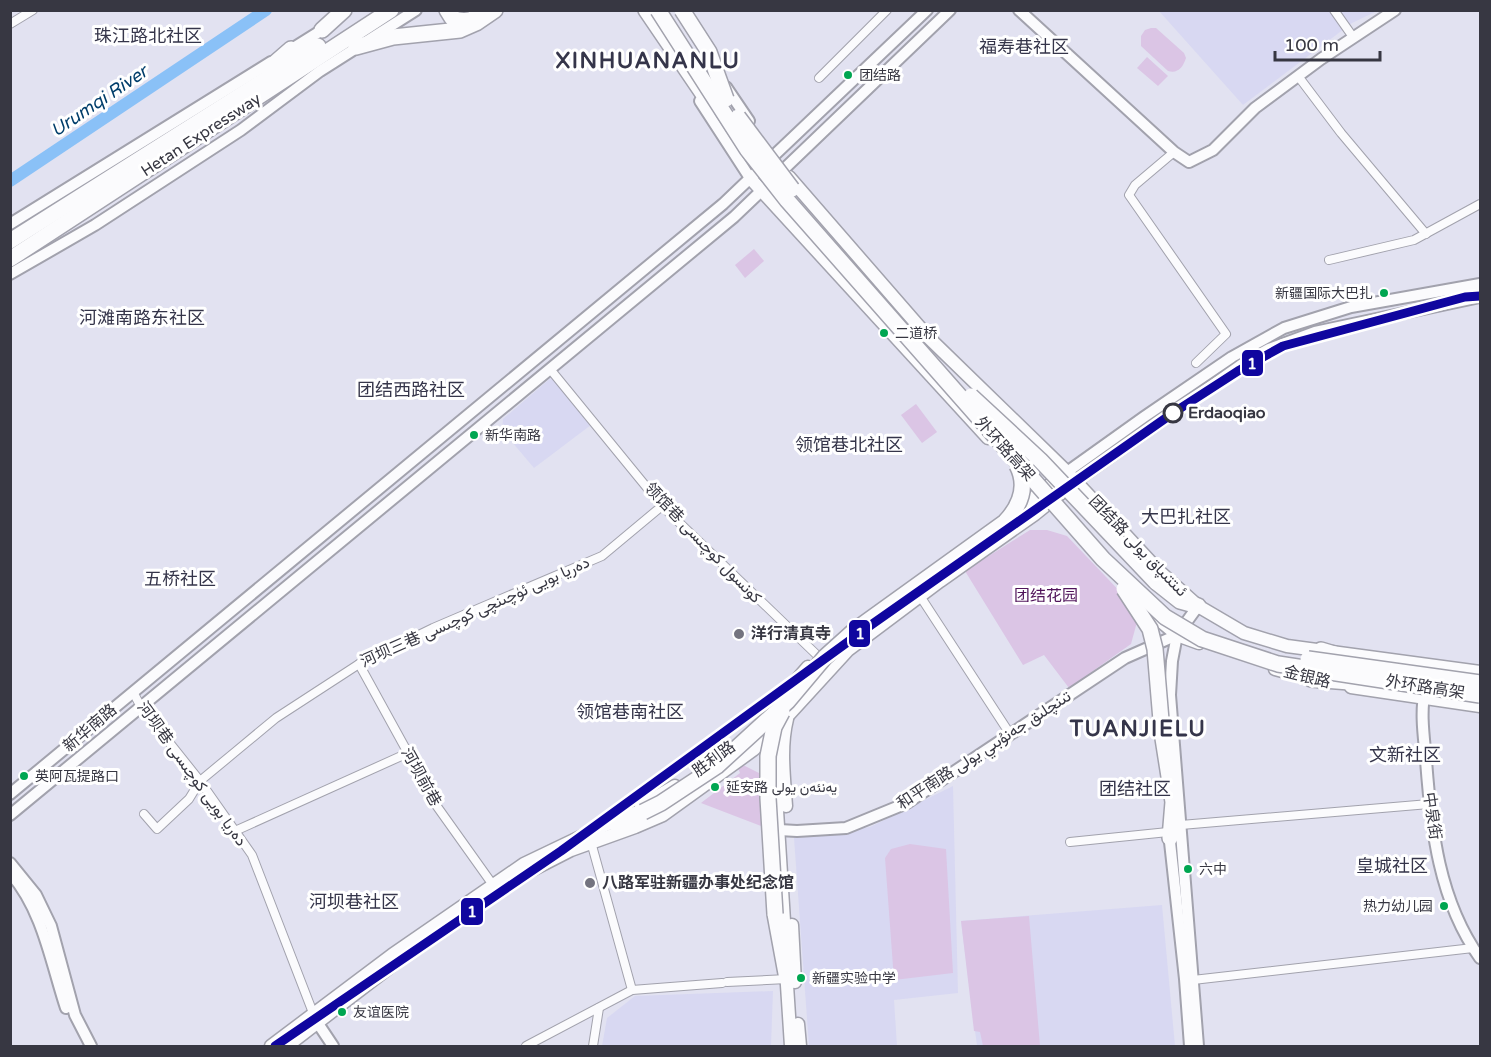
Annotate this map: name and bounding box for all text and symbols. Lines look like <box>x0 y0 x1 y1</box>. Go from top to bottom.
scale bar <box>1275 24 1380 62</box>
district label: 珠江路北社区 <box>94 25 202 47</box>
text: 100 m <box>1284 34 1339 56</box>
district label: 福寿巷社区 <box>979 36 1069 58</box>
district label: XINHUANANLU <box>555 48 741 74</box>
water label: Urumqi River <box>46 59 153 141</box>
place label: 团结路 <box>859 67 901 84</box>
marker: 团结路 <box>842 69 854 81</box>
street label: Hetan Expressway <box>137 89 265 181</box>
place label: 新疆国际大巴扎 <box>1275 285 1373 302</box>
marker: 新疆国际大巴扎 <box>1378 287 1390 299</box>
district label: 河滩南路东社区 <box>79 307 205 329</box>
place label: 二道桥 <box>895 325 937 342</box>
marker: 二道桥 <box>878 327 890 339</box>
line badge: 1 <box>1241 349 1264 377</box>
text: 1 <box>1247 354 1257 374</box>
district label: 团结西路社区 <box>357 379 465 401</box>
marker: Erdaoqiao <box>1163 403 1183 423</box>
place label: Erdaoqiao <box>1188 403 1266 423</box>
street label: 外环路高架 <box>971 413 1039 485</box>
place label: 新华南路 <box>485 427 541 444</box>
marker: 新华南路 <box>468 429 480 441</box>
district label: 领馆巷北社区 <box>795 434 903 456</box>
street label: 领馆巷 كونسول كوچىسى <box>639 478 766 608</box>
street label: 团结路 ئىتتىپاق يولى <box>1084 491 1191 602</box>
district label: 大巴扎社区 <box>1141 506 1231 528</box>
street label: 河坝三巷 دەريا بويى ئۈچىنچى كوچىسى <box>357 552 593 673</box>
district label: 五桥社区 <box>144 568 216 590</box>
park label: 团结花园 <box>1014 586 1078 606</box>
line badge: 1 <box>848 619 871 648</box>
place label: 洋行清真寺 <box>751 624 831 644</box>
text: 1 <box>855 624 865 644</box>
marker: 洋行清真寺 <box>732 627 746 641</box>
street label: 金银路 <box>1281 661 1333 693</box>
street label: 外环路高架 <box>1384 671 1466 703</box>
street label: 和平南路 تىنچلىق جەنۇبىي يولى <box>893 686 1077 816</box>
street label: 河坝巷 دەريا بويى كوچىسى <box>132 698 251 851</box>
street label: 新华南路 <box>59 700 121 756</box>
district label: 领馆巷南社区 <box>576 701 684 723</box>
district label: TUANJIELU <box>1069 716 1206 742</box>
street label: 胜利路 <box>689 737 739 781</box>
street label: 河坝前巷 <box>397 744 445 810</box>
district label: 文新社区 <box>1369 744 1441 766</box>
place label: 英阿瓦提路口 <box>35 768 119 785</box>
marker: 英阿瓦提路口 <box>18 770 30 782</box>
district label: 团结社区 <box>1099 778 1171 800</box>
place label: 延安路 يەنئەن يولى <box>726 779 837 796</box>
marker: 延安路 يەنئەن يولى <box>709 781 721 793</box>
street label: 中泉街 <box>1419 791 1445 841</box>
district label: 皇城社区 <box>1356 855 1428 877</box>
place label: 六中 <box>1199 861 1227 878</box>
marker: 六中 <box>1182 863 1194 875</box>
place label: 八路军驻新疆办事处纪念馆 <box>602 873 794 893</box>
marker: 八路军驻新疆办事处纪念馆 <box>583 876 597 890</box>
district label: 河坝巷社区 <box>309 891 399 913</box>
line badge: 1 <box>460 897 484 926</box>
place label: 热力幼儿园 <box>1363 898 1433 915</box>
marker: 热力幼儿园 <box>1438 900 1450 912</box>
text: 1 <box>467 902 477 922</box>
place label: 新疆实验中学 <box>812 970 896 987</box>
marker: 新疆实验中学 <box>795 972 807 984</box>
place label: 友谊医院 <box>353 1004 409 1021</box>
marker: 友谊医院 <box>336 1006 348 1018</box>

